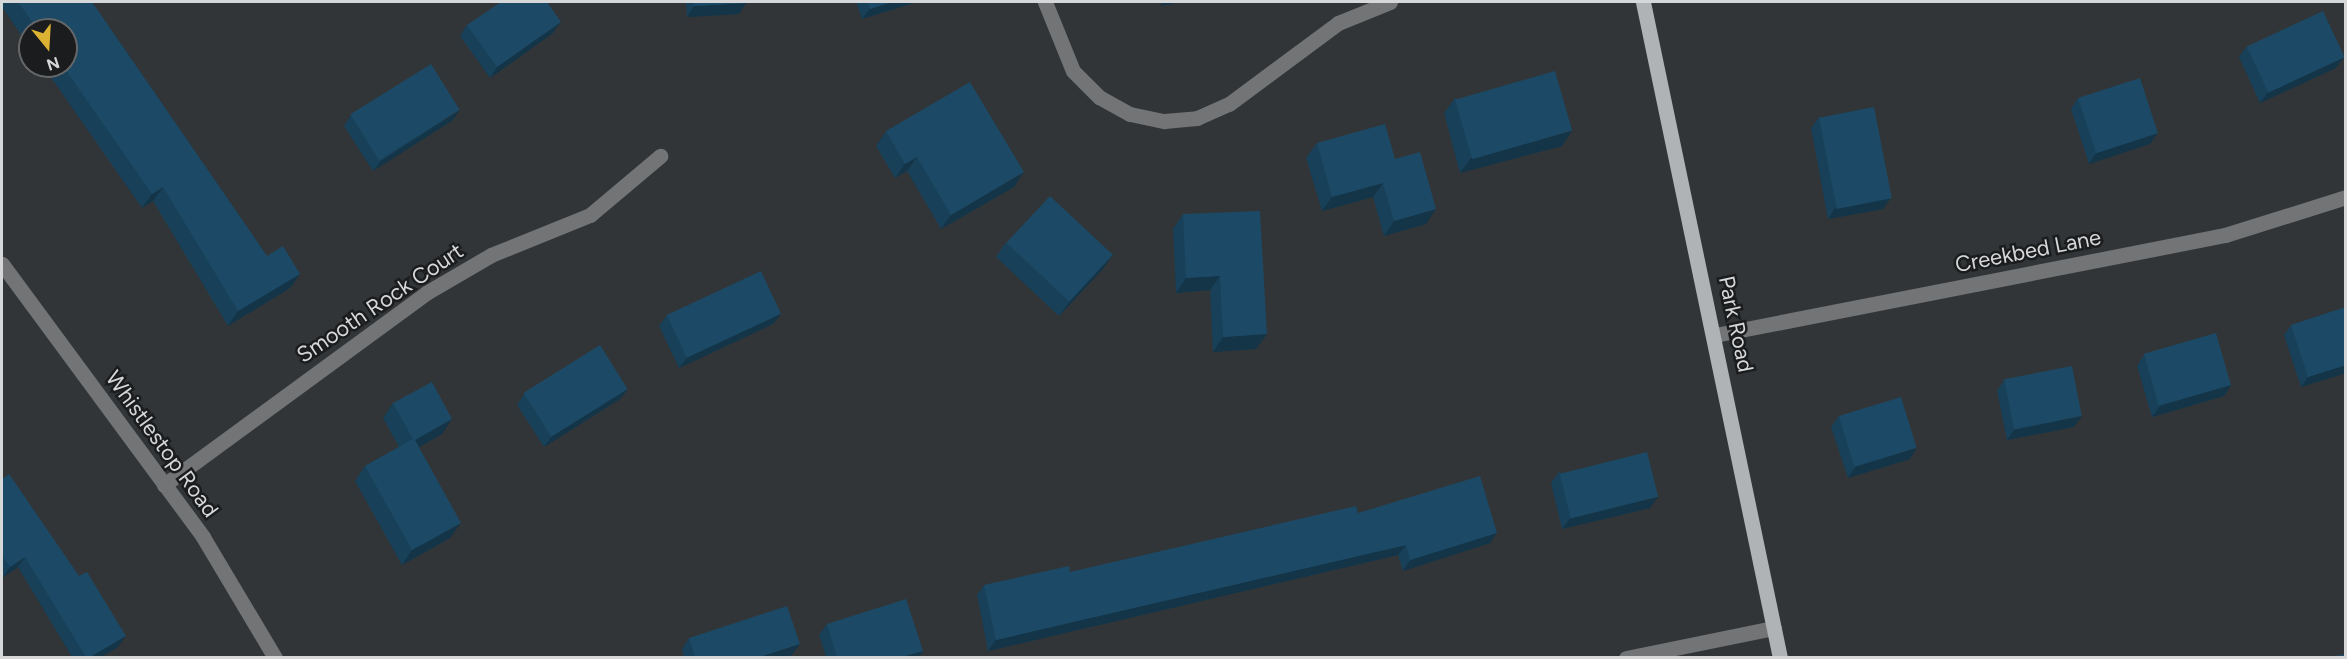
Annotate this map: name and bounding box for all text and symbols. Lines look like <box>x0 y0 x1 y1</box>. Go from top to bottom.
north arrow <box>18 18 78 78</box>
text: N <box>44 53 62 75</box>
street label: Creekbed Lane <box>1953 224 2103 278</box>
street label: Smooth Rock Court <box>292 238 468 368</box>
street label: Park Road <box>1713 273 1759 375</box>
street label: Whistlestop Road <box>100 366 224 522</box>

